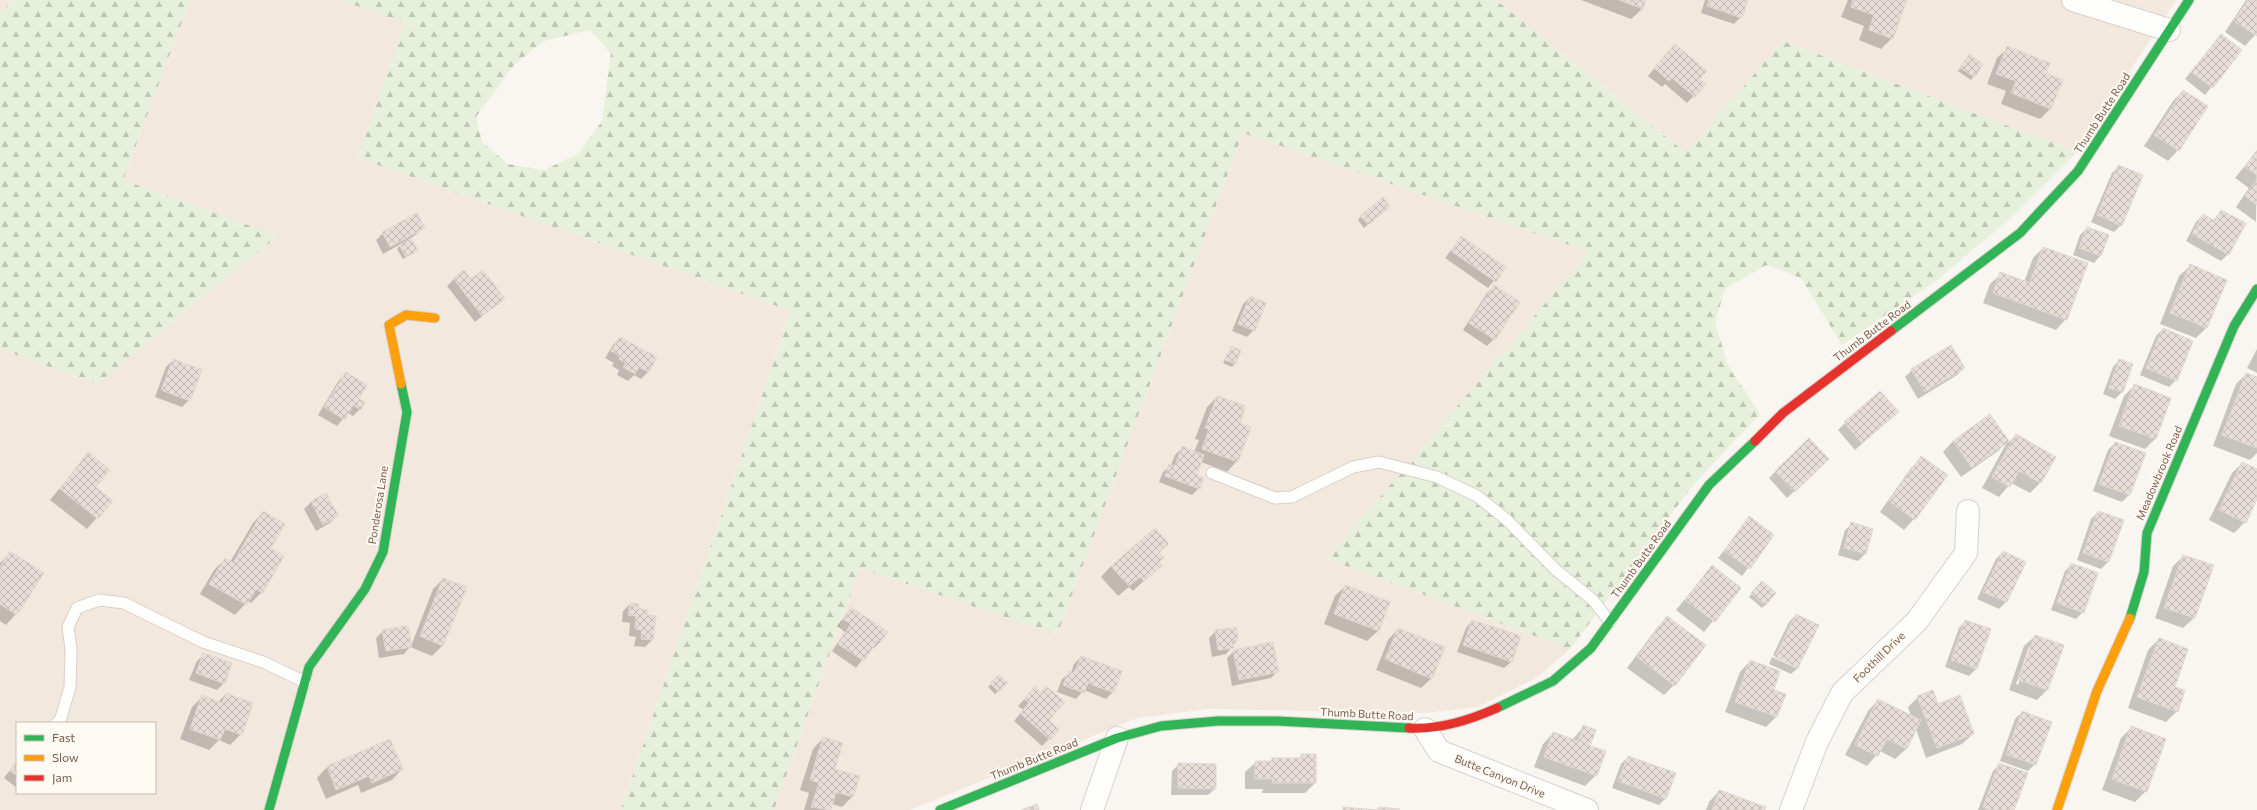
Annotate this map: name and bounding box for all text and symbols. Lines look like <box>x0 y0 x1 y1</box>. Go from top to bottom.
street label: Thumb Butte Road <box>2071 70 2132 155</box>
street label: Thumb Butte Road <box>1830 297 1913 364</box>
street label: Meadowbrook Road <box>2133 424 2184 522</box>
street label: Ponderosa Lane <box>365 464 390 545</box>
street label: Thumb Butte Road <box>1608 517 1673 600</box>
street label: Foothill Drive <box>1850 629 1907 685</box>
street label: Thumb Butte Road <box>1320 705 1414 722</box>
legend <box>16 722 156 794</box>
text: Fast <box>52 730 75 744</box>
street label: Thumb Butte Road <box>988 735 1080 782</box>
text: Slow <box>52 750 79 764</box>
street label: Butte Canyon Drive <box>1453 751 1548 800</box>
text: Jam <box>52 770 72 785</box>

